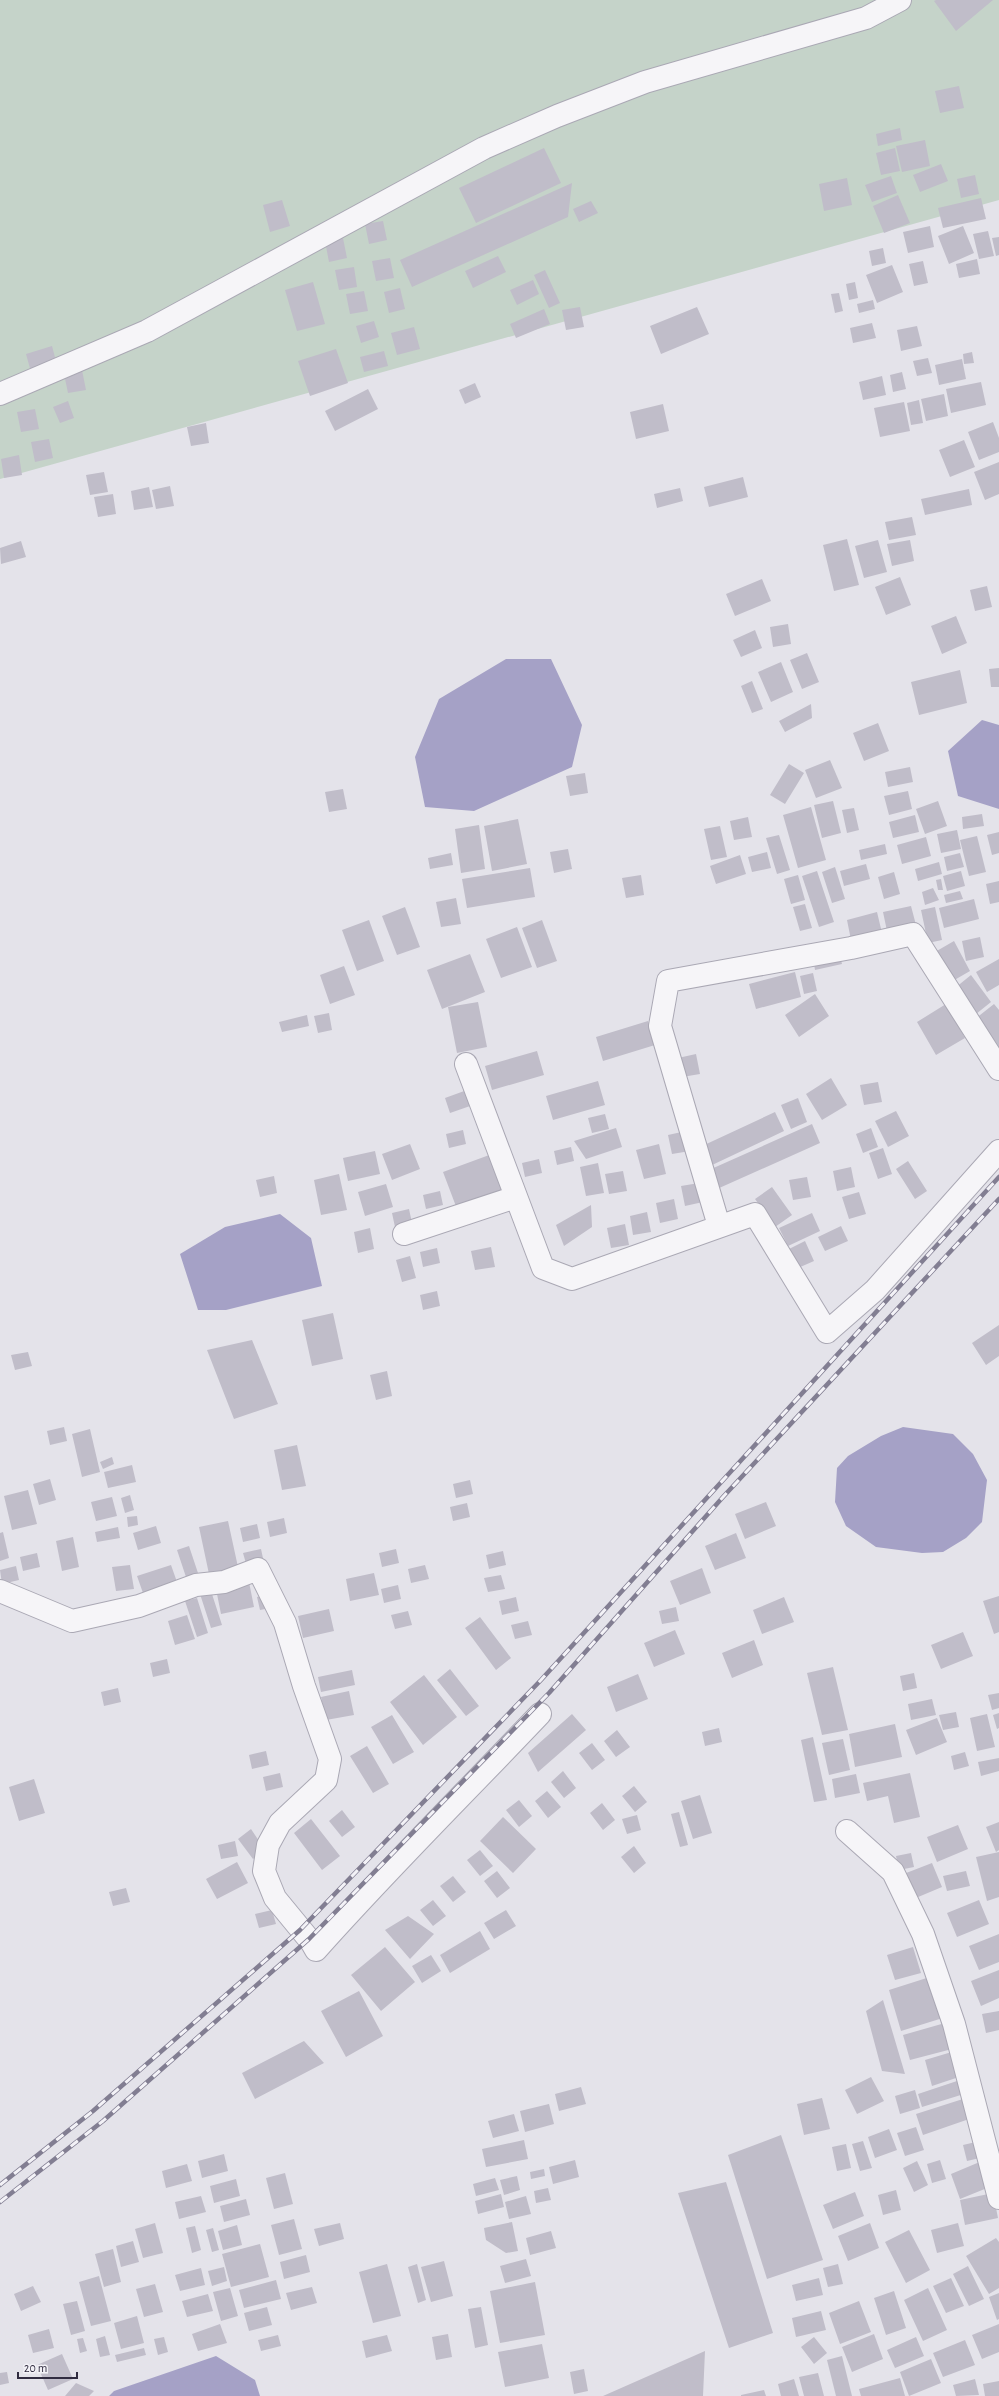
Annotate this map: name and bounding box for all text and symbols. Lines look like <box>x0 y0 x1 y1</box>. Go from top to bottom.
scale bar <box>18 2354 77 2380</box>
text: 20 m <box>24 2362 47 2374</box>

